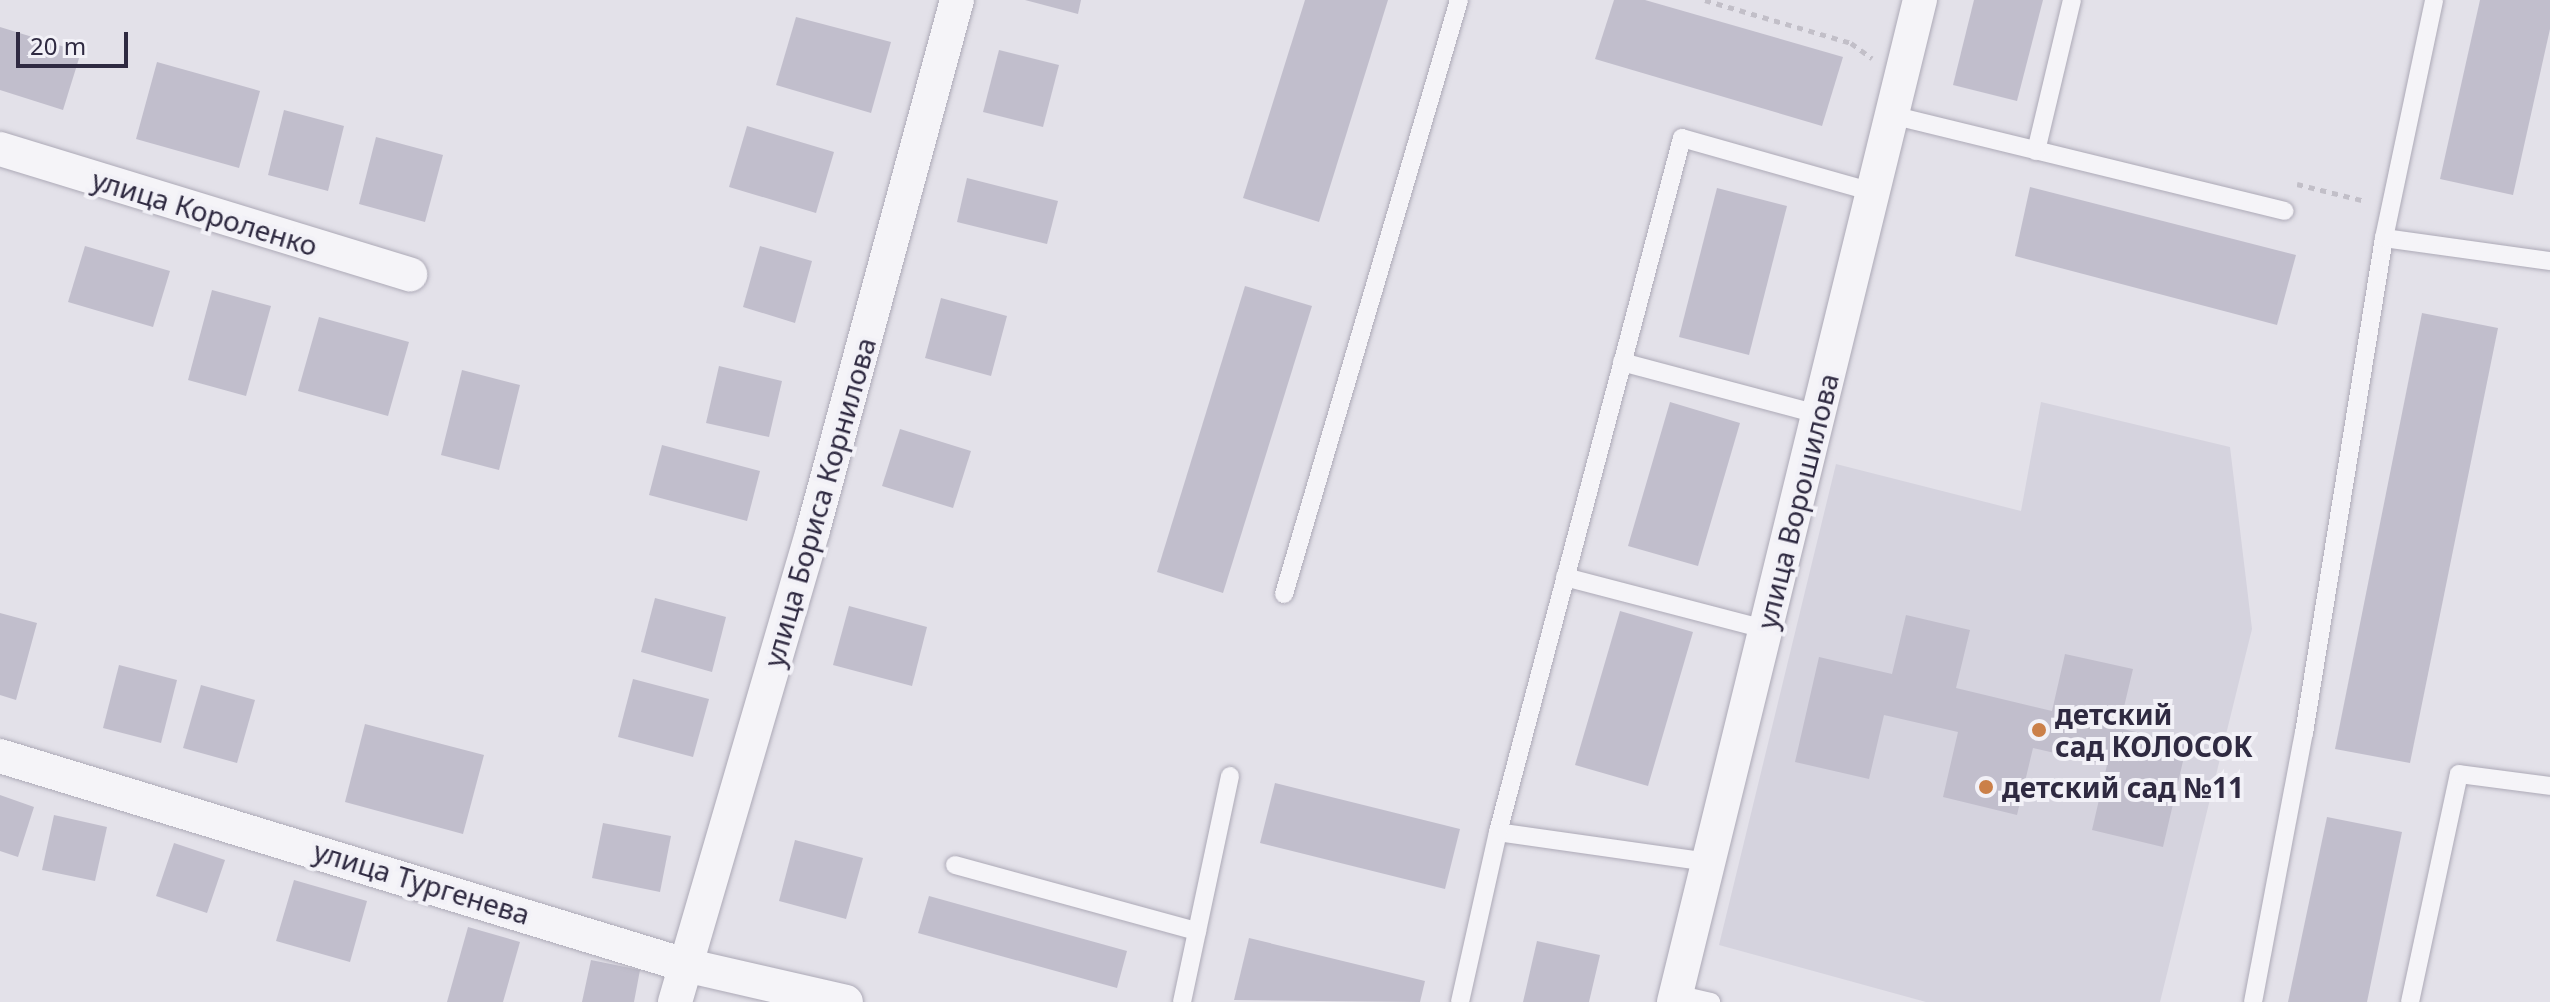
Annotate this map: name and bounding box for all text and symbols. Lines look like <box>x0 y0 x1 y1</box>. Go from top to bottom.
scale bar <box>20 16 132 66</box>
text: 20 m <box>30 29 86 62</box>
street label: улица Короленко <box>88 162 322 262</box>
street label: улица Бориса Корнилова <box>756 333 882 671</box>
street label: улица Ворошилова <box>1749 370 1845 632</box>
place label: детский сад КОЛОСОК <box>2055 697 2253 763</box>
marker: детский сад КОЛОСОК <box>2030 721 2048 739</box>
place label: детский сад №11 <box>2002 770 2244 804</box>
marker: детский сад №11 <box>1977 778 1995 796</box>
street label: улица Тургенева <box>310 833 534 931</box>

